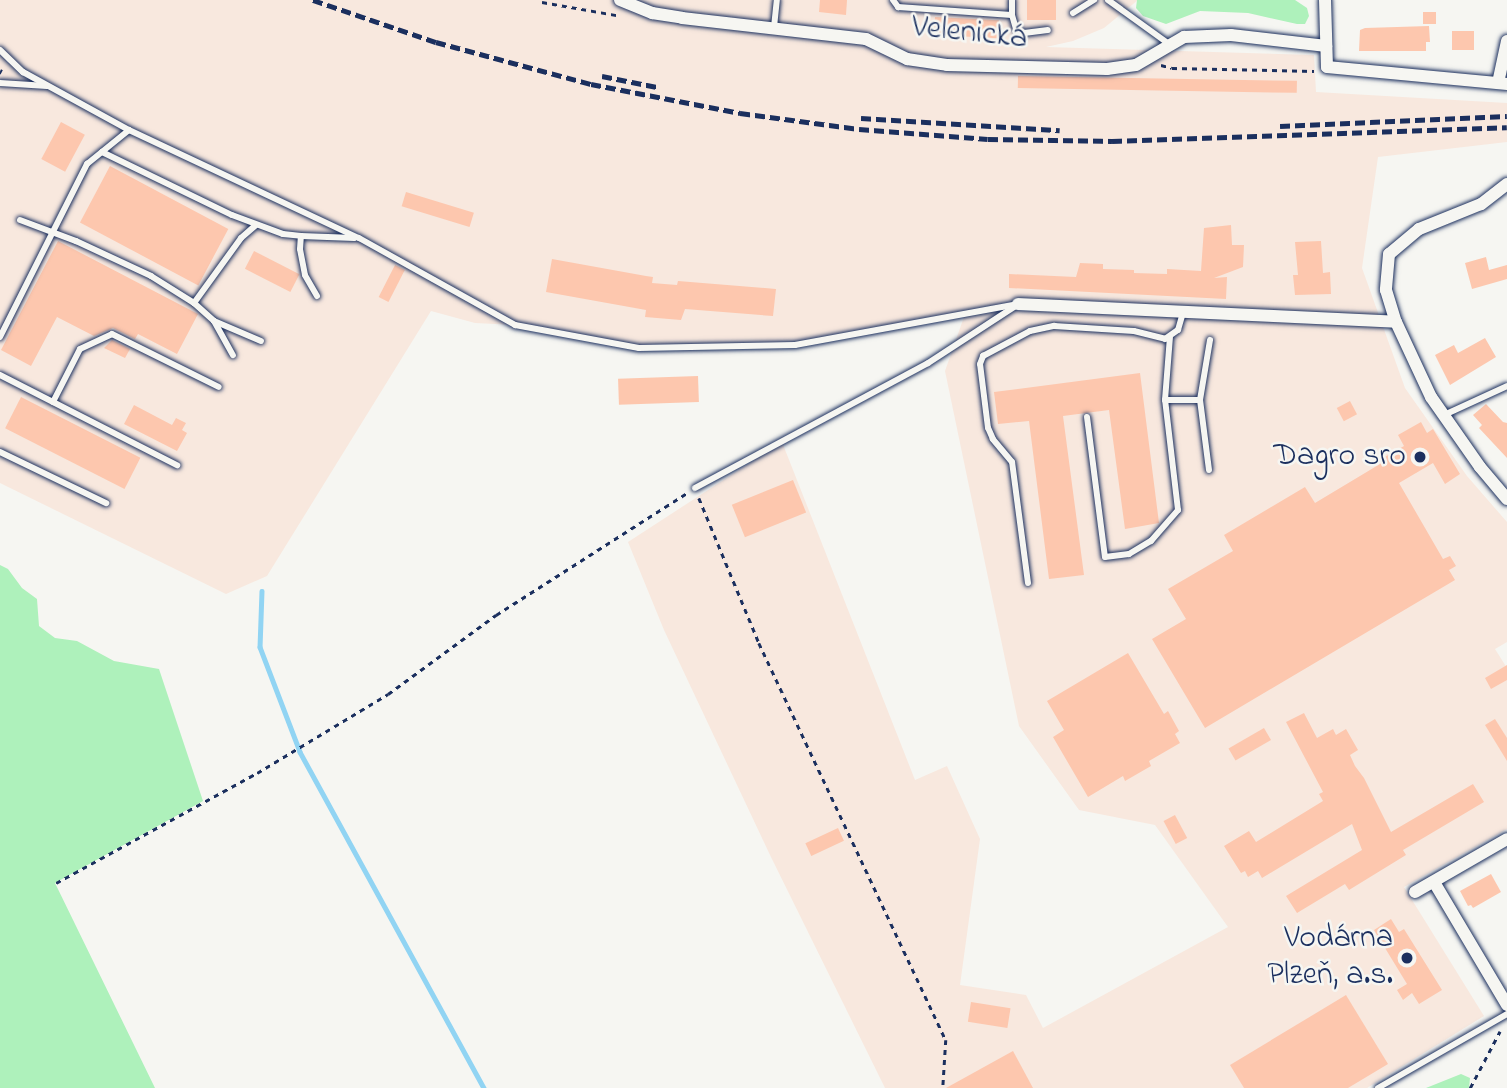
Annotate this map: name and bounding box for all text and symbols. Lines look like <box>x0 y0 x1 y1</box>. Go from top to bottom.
street label: Velenická <box>910 9 1028 59</box>
place label: Dagro sro <box>1273 438 1406 476</box>
marker: Dagro sro <box>1412 449 1428 465</box>
place label: Vodárna Plzeň, a.s. <box>1267 921 1393 996</box>
marker: Vodárna Plzeň, a.s. <box>1399 950 1415 966</box>

